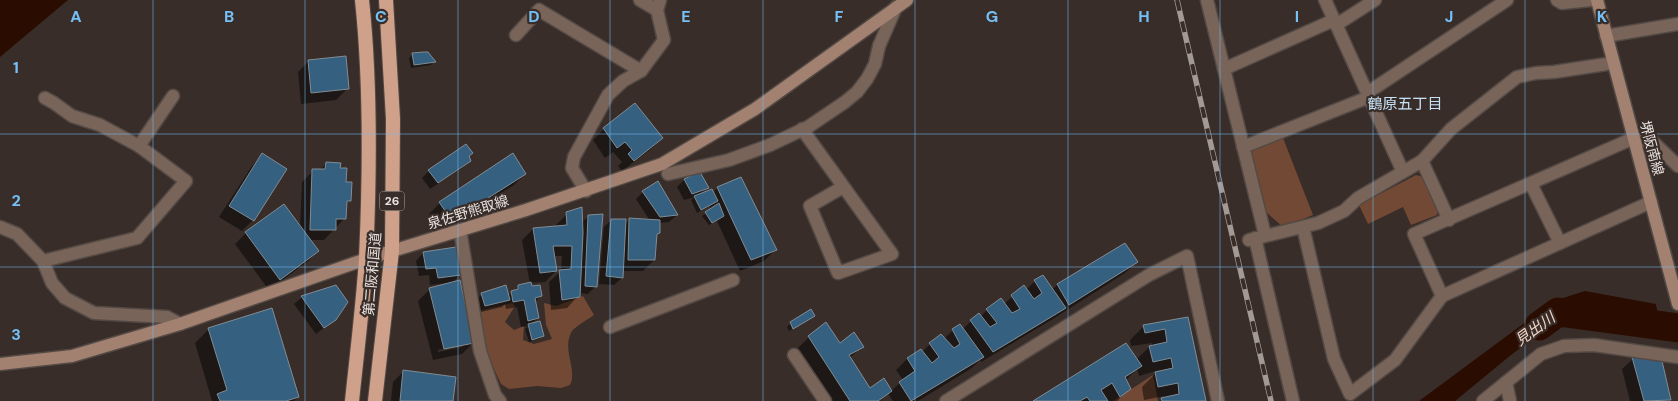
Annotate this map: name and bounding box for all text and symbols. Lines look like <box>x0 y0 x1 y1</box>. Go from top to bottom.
text: A <box>70 6 82 27</box>
text: B <box>224 6 234 27</box>
text: C <box>375 6 387 27</box>
text: D <box>528 6 540 27</box>
text: E <box>681 6 691 27</box>
text: F <box>835 6 844 27</box>
text: G <box>986 6 998 27</box>
text: H <box>1138 6 1150 27</box>
text: I <box>1295 6 1299 27</box>
text: J <box>1445 6 1453 27</box>
text: K <box>1597 6 1608 27</box>
text: 1 <box>13 57 19 78</box>
district label: 鶴原五丁目 <box>1367 94 1443 114</box>
street label: 堺阪南線 <box>1636 119 1668 177</box>
text: 2 <box>11 190 21 211</box>
street label: 泉佐野熊取線 <box>425 191 511 233</box>
road number: 26 <box>380 192 404 210</box>
street label: 第二阪和国道 <box>359 231 385 317</box>
water label: 見出川 <box>1511 307 1561 350</box>
text: 3 <box>11 324 21 345</box>

